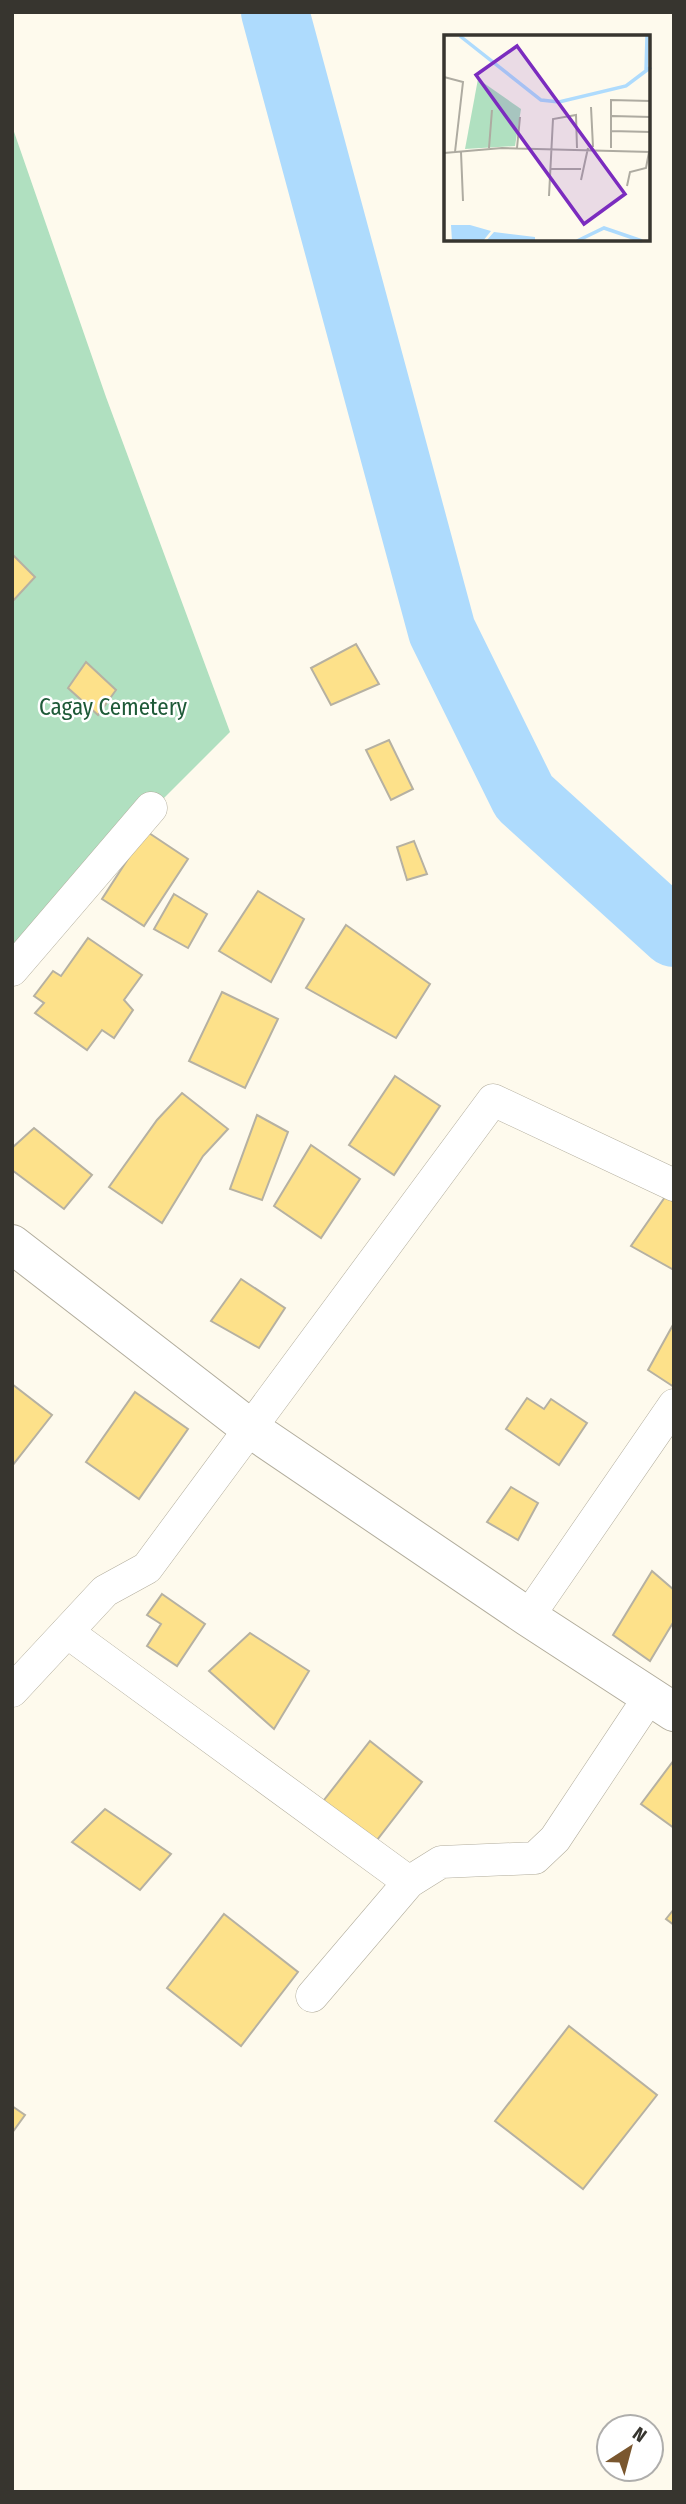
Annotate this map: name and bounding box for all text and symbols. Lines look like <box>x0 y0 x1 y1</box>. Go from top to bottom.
inset map <box>444 35 651 242</box>
park label: Cagay Cemetery <box>39 693 188 721</box>
north arrow <box>595 2413 665 2483</box>
text: N <box>628 2422 651 2447</box>

